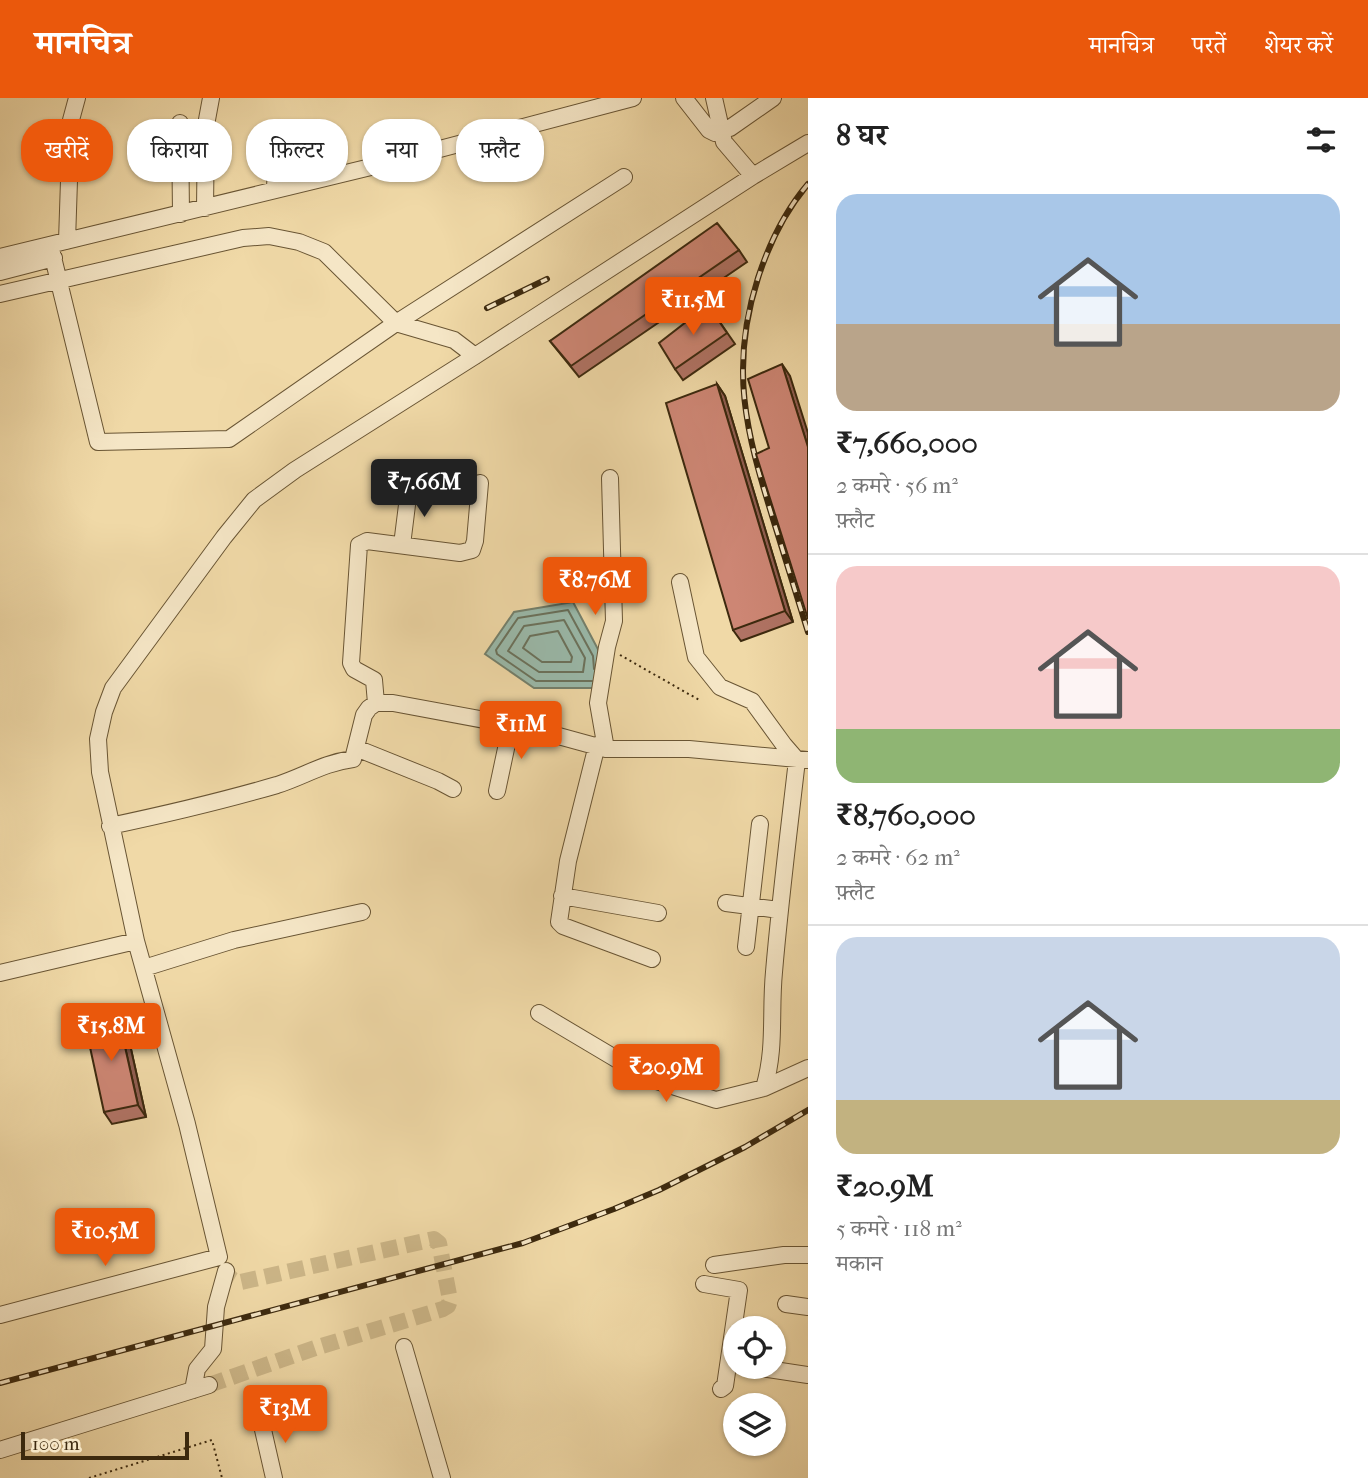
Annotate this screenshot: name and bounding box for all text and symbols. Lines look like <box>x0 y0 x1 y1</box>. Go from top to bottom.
text: मानचित्र <box>35 24 131 63</box>
text: मानचित्र <box>1089 31 1154 59</box>
text: परतें <box>1192 31 1226 59</box>
text: शेयर करें <box>1264 31 1333 59</box>
text: 8 घर <box>836 118 887 153</box>
chip: खरीदें <box>21 119 113 182</box>
chip: किराया <box>127 119 232 182</box>
chip: फ़िल्टर <box>246 119 348 182</box>
chip: नया <box>362 119 442 182</box>
chip: फ़्लैट <box>456 119 544 182</box>
icon: filters <box>1302 121 1340 159</box>
icon: home <box>1025 239 1151 365</box>
pin: ₹11.5M <box>636 278 750 337</box>
text: ₹11.5M <box>661 286 725 313</box>
text: ₹7,660,000 <box>836 426 978 461</box>
pin: ₹7.66M <box>367 460 481 519</box>
text: ₹7.66M <box>387 468 461 495</box>
text: 2 कमरे · 56 m² <box>836 472 958 499</box>
text: फ़्लैट <box>836 507 874 534</box>
pin: ₹8.76M <box>538 558 652 617</box>
text: ₹8.76M <box>559 566 631 593</box>
icon: home <box>1025 611 1151 737</box>
pin: ₹11M <box>480 702 562 761</box>
text: ₹11M <box>496 710 546 737</box>
text: ₹8,760,000 <box>836 798 976 833</box>
text: 2 कमरे · 62 m² <box>836 844 960 871</box>
text: फ़्लैट <box>836 879 874 906</box>
icon: home <box>1025 982 1151 1108</box>
pin: ₹15.8M <box>54 1004 168 1063</box>
text: ₹15.8M <box>77 1012 145 1039</box>
pin: ₹20.9M <box>609 1044 723 1104</box>
text: ₹20.9M <box>629 1053 703 1080</box>
text: ₹20.9M <box>836 1169 933 1204</box>
pin: ₹10.5M <box>48 1208 162 1268</box>
text: 5 कमरे · 118 m² <box>836 1215 962 1242</box>
text: ₹10.5M <box>71 1217 139 1244</box>
text: मकान <box>836 1250 883 1277</box>
map controls <box>723 1316 786 1456</box>
button: locate <box>723 1316 786 1379</box>
pin: ₹13M <box>244 1386 326 1445</box>
button: layers <box>723 1393 786 1456</box>
text: ₹13M <box>259 1394 311 1421</box>
scale bar <box>21 1429 189 1461</box>
text: 100 m <box>32 1433 80 1455</box>

